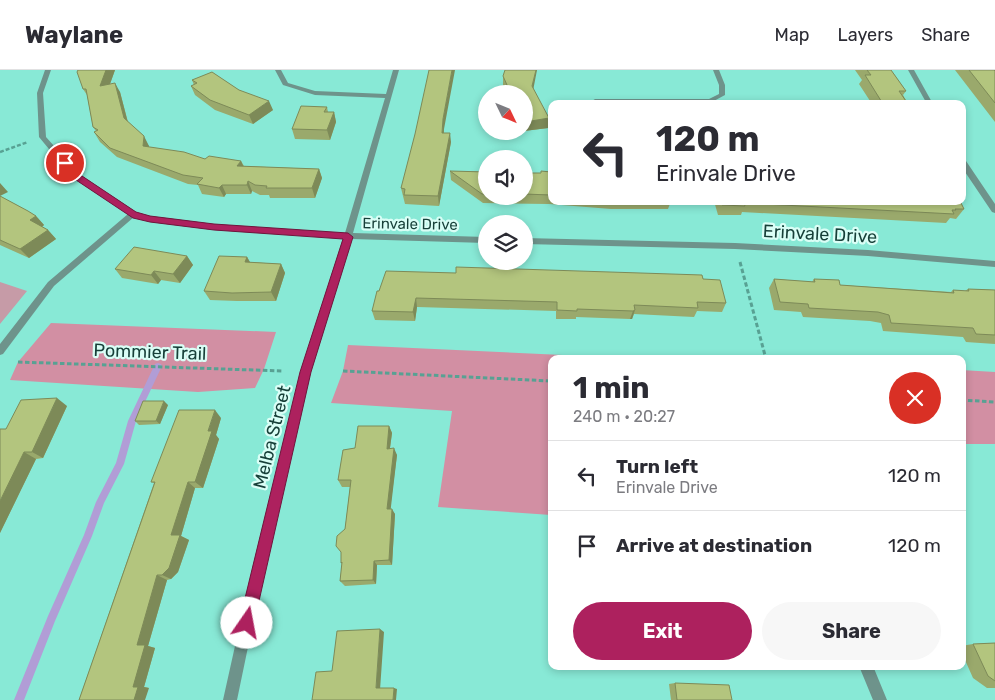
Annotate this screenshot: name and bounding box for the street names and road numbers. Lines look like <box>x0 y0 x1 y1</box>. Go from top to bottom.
street label: Erinvale Drive <box>362 214 458 234</box>
street label: Erinvale Drive <box>762 220 878 248</box>
street label: Pommier Trail <box>93 339 207 365</box>
street label: Melba Street <box>249 383 295 491</box>

